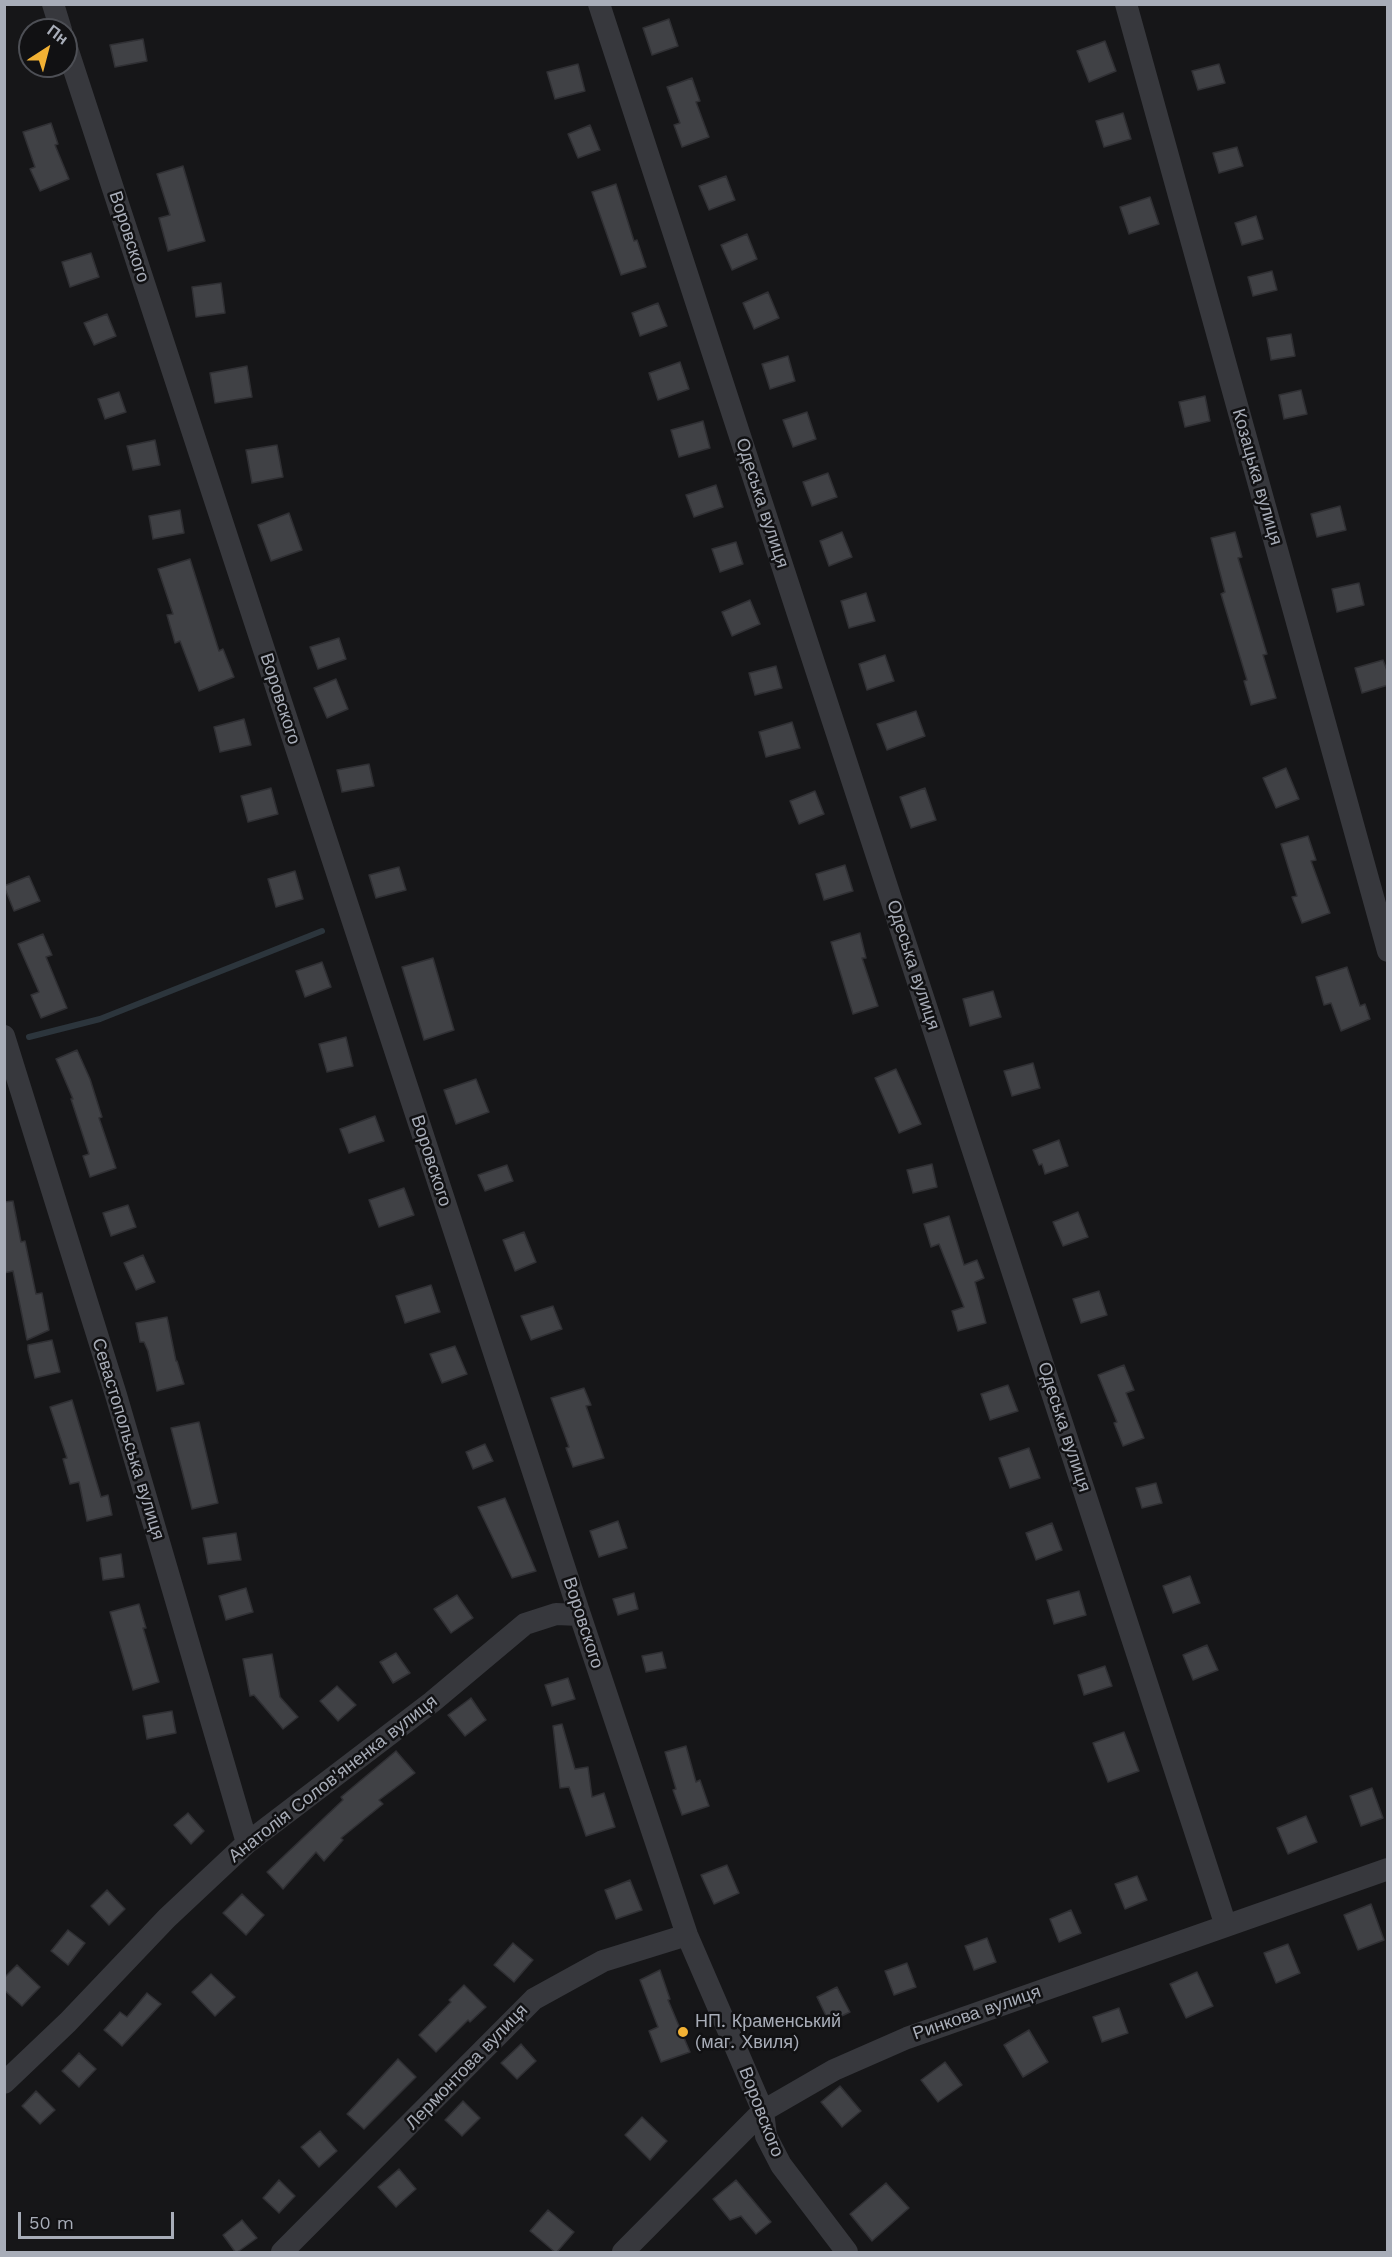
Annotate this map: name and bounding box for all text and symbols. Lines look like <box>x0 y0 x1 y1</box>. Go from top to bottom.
north arrow <box>18 18 78 78</box>
text: Пн <box>44 21 72 49</box>
street label: Воровского <box>104 189 154 285</box>
street label: Козацька вулиця <box>1227 406 1287 548</box>
street label: Одеська вулиця <box>731 435 793 571</box>
street label: Воровского <box>255 651 305 747</box>
street label: Одеська вулиця <box>882 897 944 1033</box>
street label: Воровского <box>406 1113 456 1209</box>
street label: Севастопольська вулиця <box>87 1335 169 1543</box>
street label: Одеська вулиця <box>1033 1359 1095 1495</box>
street label: Воровского <box>558 1575 608 1671</box>
street label: Анатолія Солов'яненка вулиця <box>224 1691 442 1867</box>
street label: Ринкова вулиця <box>910 1981 1044 2045</box>
street label: Лермонтова вулиця <box>402 2000 532 2134</box>
place label: НП. Краменський (маг. Хвиля) <box>695 2011 841 2054</box>
marker: НП. Краменський (маг. Хвиля) <box>676 2025 690 2039</box>
street label: Воровского <box>734 2064 788 2160</box>
scale bar <box>21 2200 177 2238</box>
text: 50 m <box>29 2212 74 2233</box>

